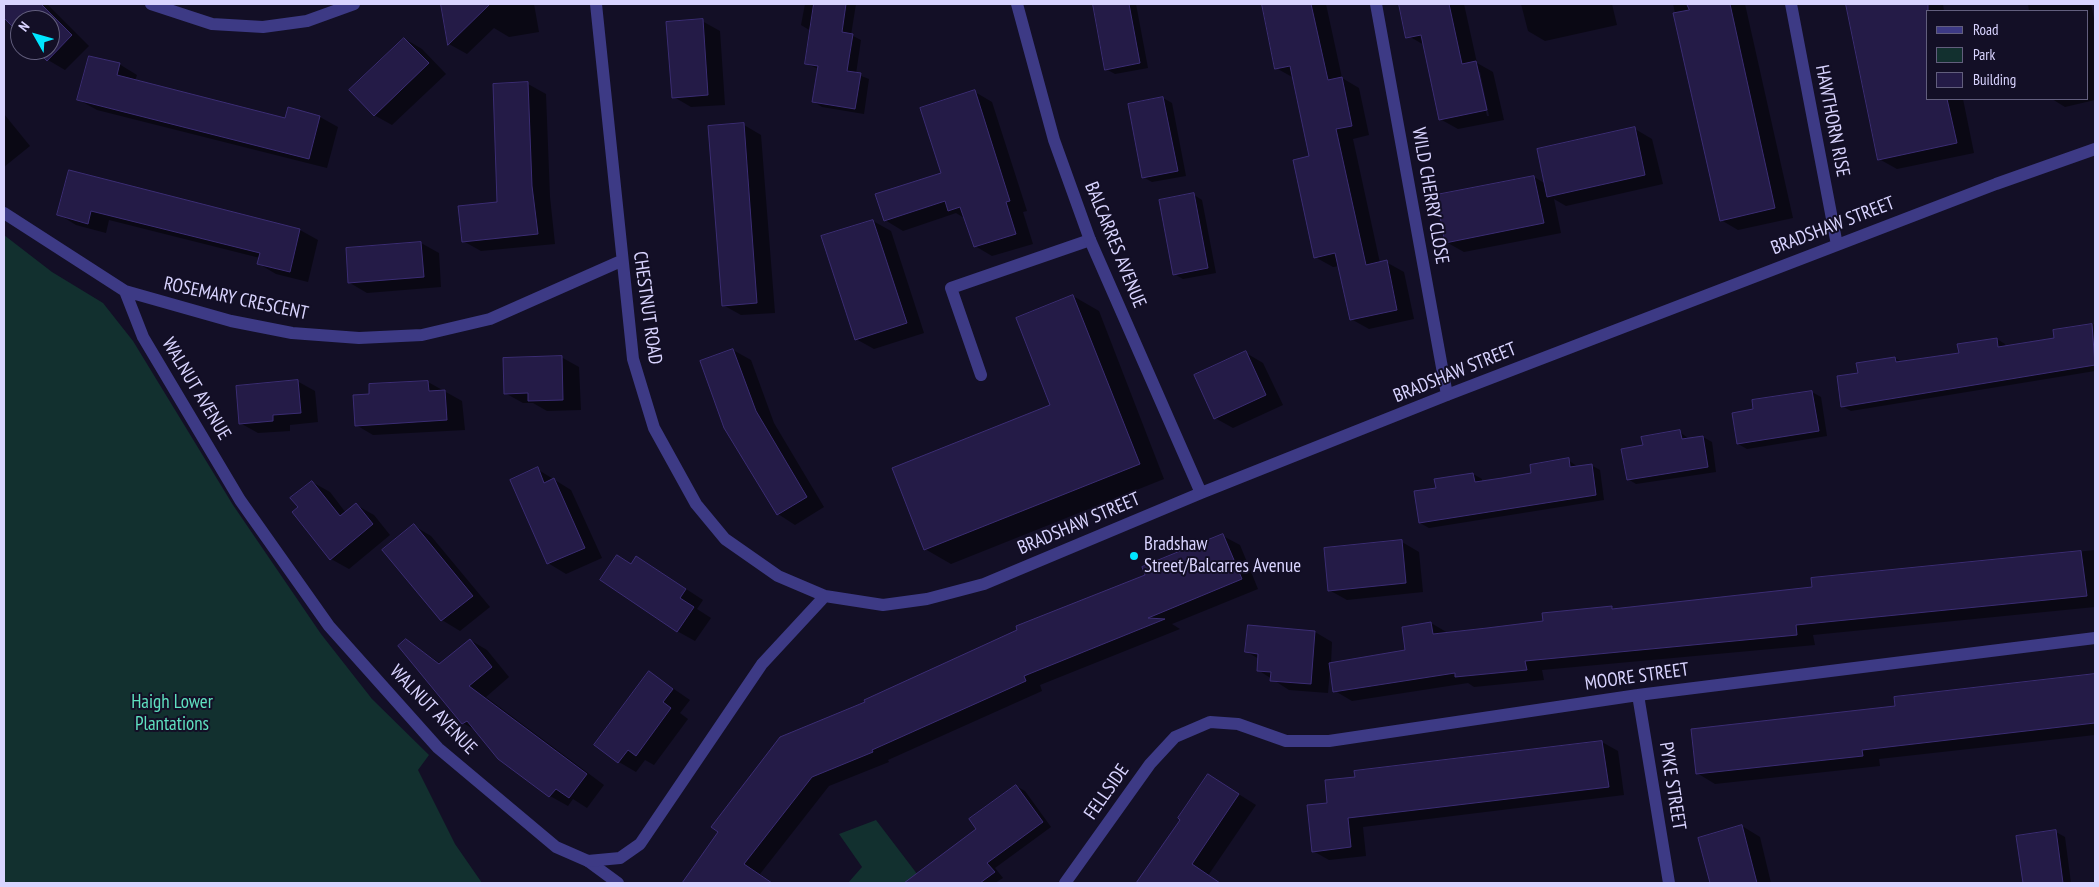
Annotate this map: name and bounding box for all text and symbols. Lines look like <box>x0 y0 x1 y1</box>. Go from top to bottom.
north arrow <box>10 10 60 60</box>
legend <box>1926 10 2089 100</box>
text: N <box>15 18 33 35</box>
text: Road <box>1973 20 1999 39</box>
text: Park <box>1973 45 1995 64</box>
street label: HAWTHORN RISE <box>1810 63 1854 179</box>
text: Building <box>1973 70 2016 89</box>
street label: WILD CHERRY CLOSE <box>1407 126 1453 266</box>
street label: BALCARRES AVENUE <box>1079 179 1151 311</box>
street label: BRADSHAW STREET <box>1768 192 1898 260</box>
street label: CHESTNUT ROAD <box>628 250 666 366</box>
street label: ROSEMARY CRESCENT <box>162 273 310 325</box>
street label: WALNUT AVENUE <box>157 334 235 444</box>
street label: BRADSHAW STREET <box>1390 338 1520 408</box>
street label: BRADSHAW STREET <box>1014 488 1144 560</box>
place label: Bradshaw Street/Balcarres Avenue <box>1144 534 1301 578</box>
marker: Bradshaw Street/Balcarres Avenue <box>1128 550 1140 562</box>
street label: MOORE STREET <box>1584 658 1690 696</box>
street label: WALNUT AVENUE <box>385 661 481 759</box>
park label: Haigh Lower Plantations <box>131 692 213 736</box>
street label: PYKE STREET <box>1654 740 1690 832</box>
street label: FELLSIDE <box>1080 760 1134 824</box>

